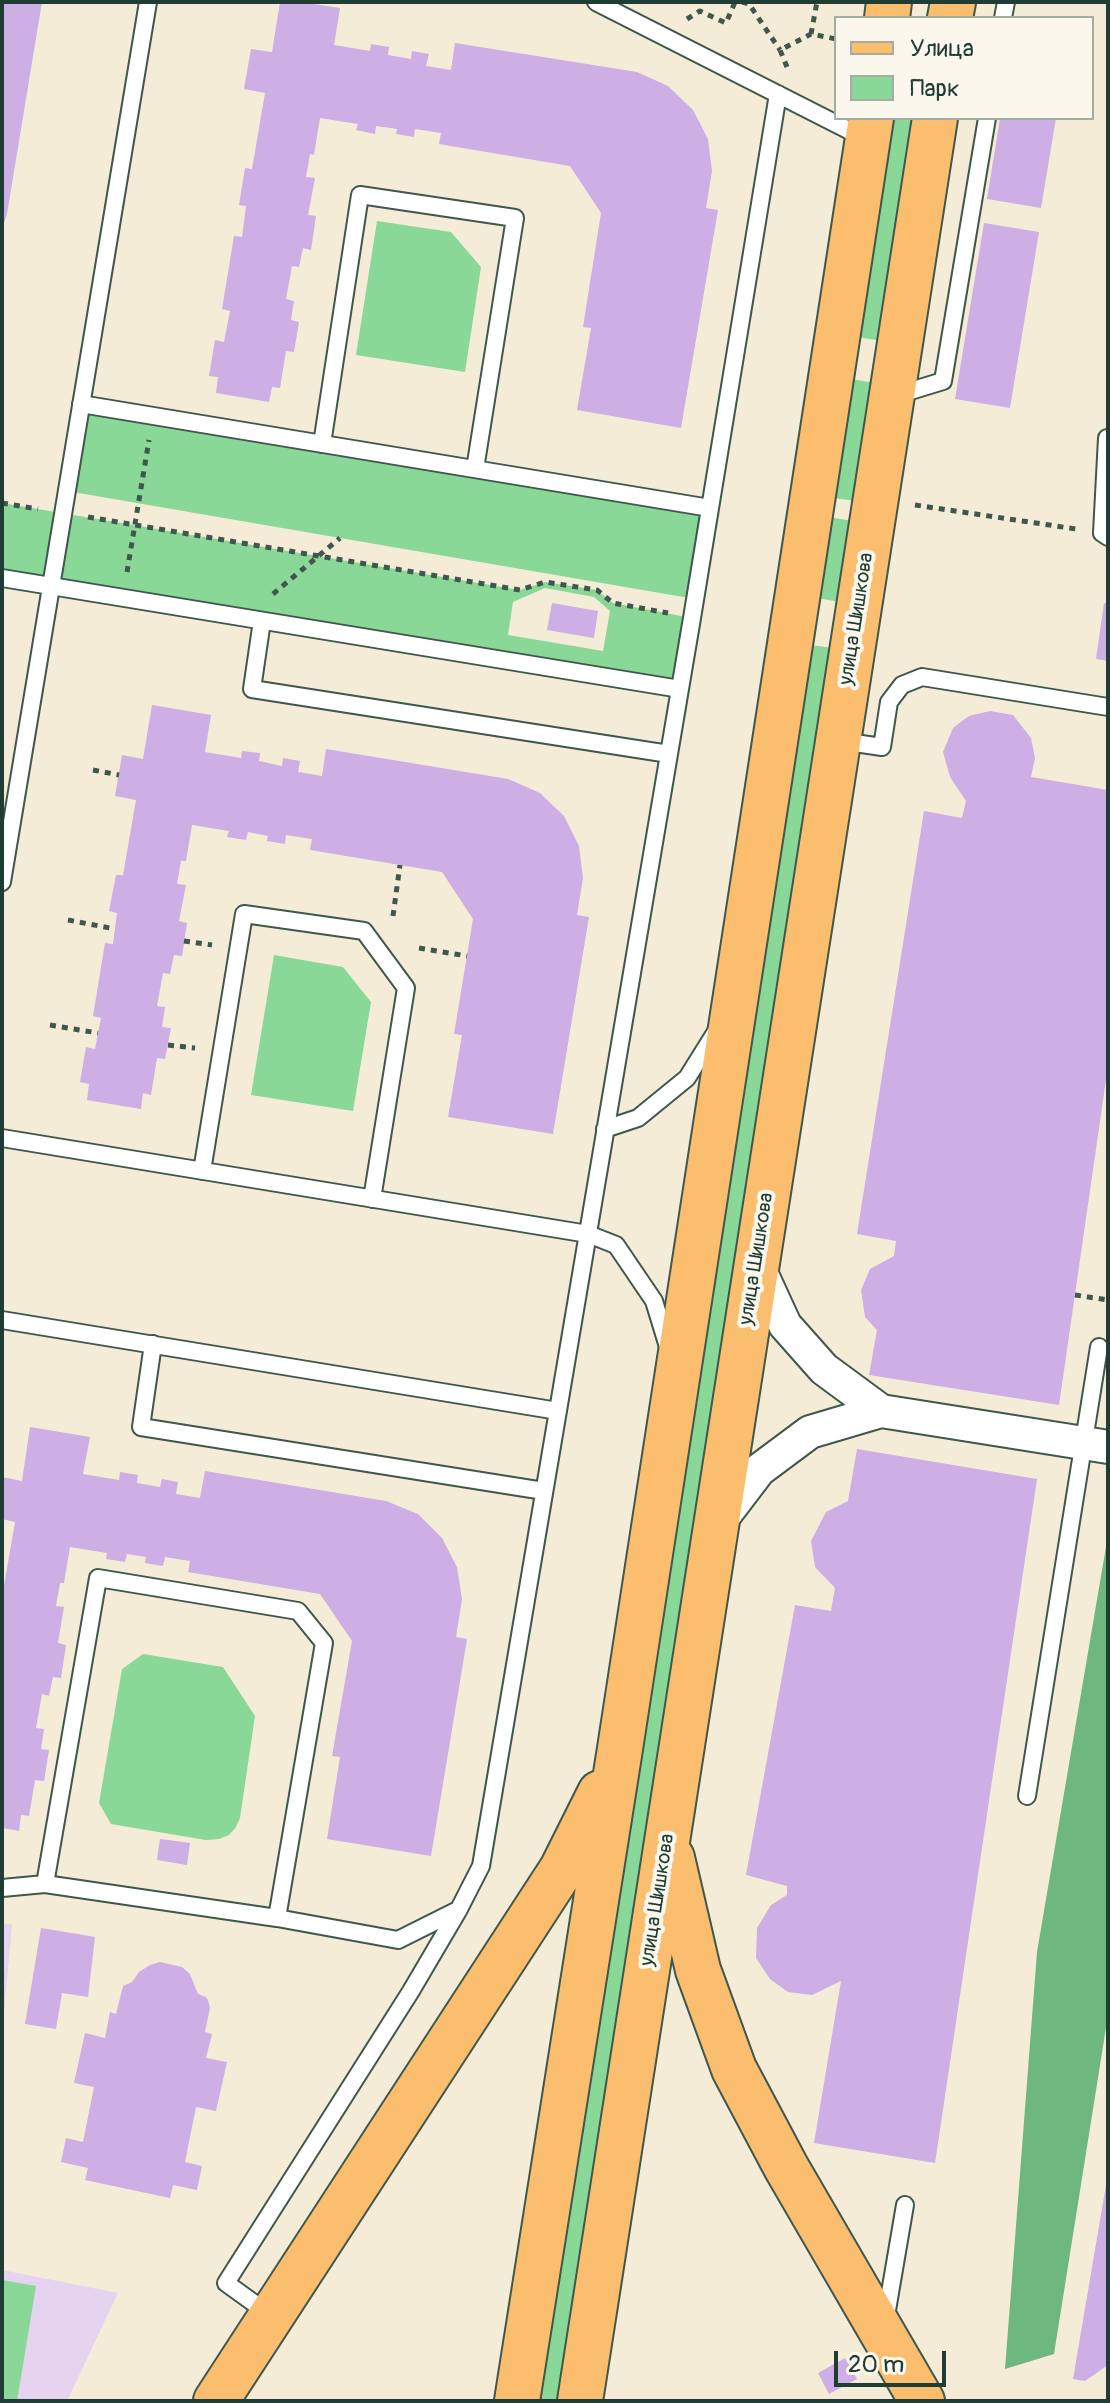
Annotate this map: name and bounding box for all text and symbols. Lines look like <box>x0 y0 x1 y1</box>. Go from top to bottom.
legend <box>834 16 1094 120</box>
text: Улица <box>910 34 974 63</box>
text: Парк <box>910 74 959 103</box>
street label: улица Шишкова <box>835 551 879 687</box>
street label: улица Шишкова <box>735 1191 779 1327</box>
street label: улица Шишкова <box>636 1832 680 1968</box>
scale bar <box>838 2335 950 2385</box>
text: 20 m <box>848 2350 904 2379</box>

